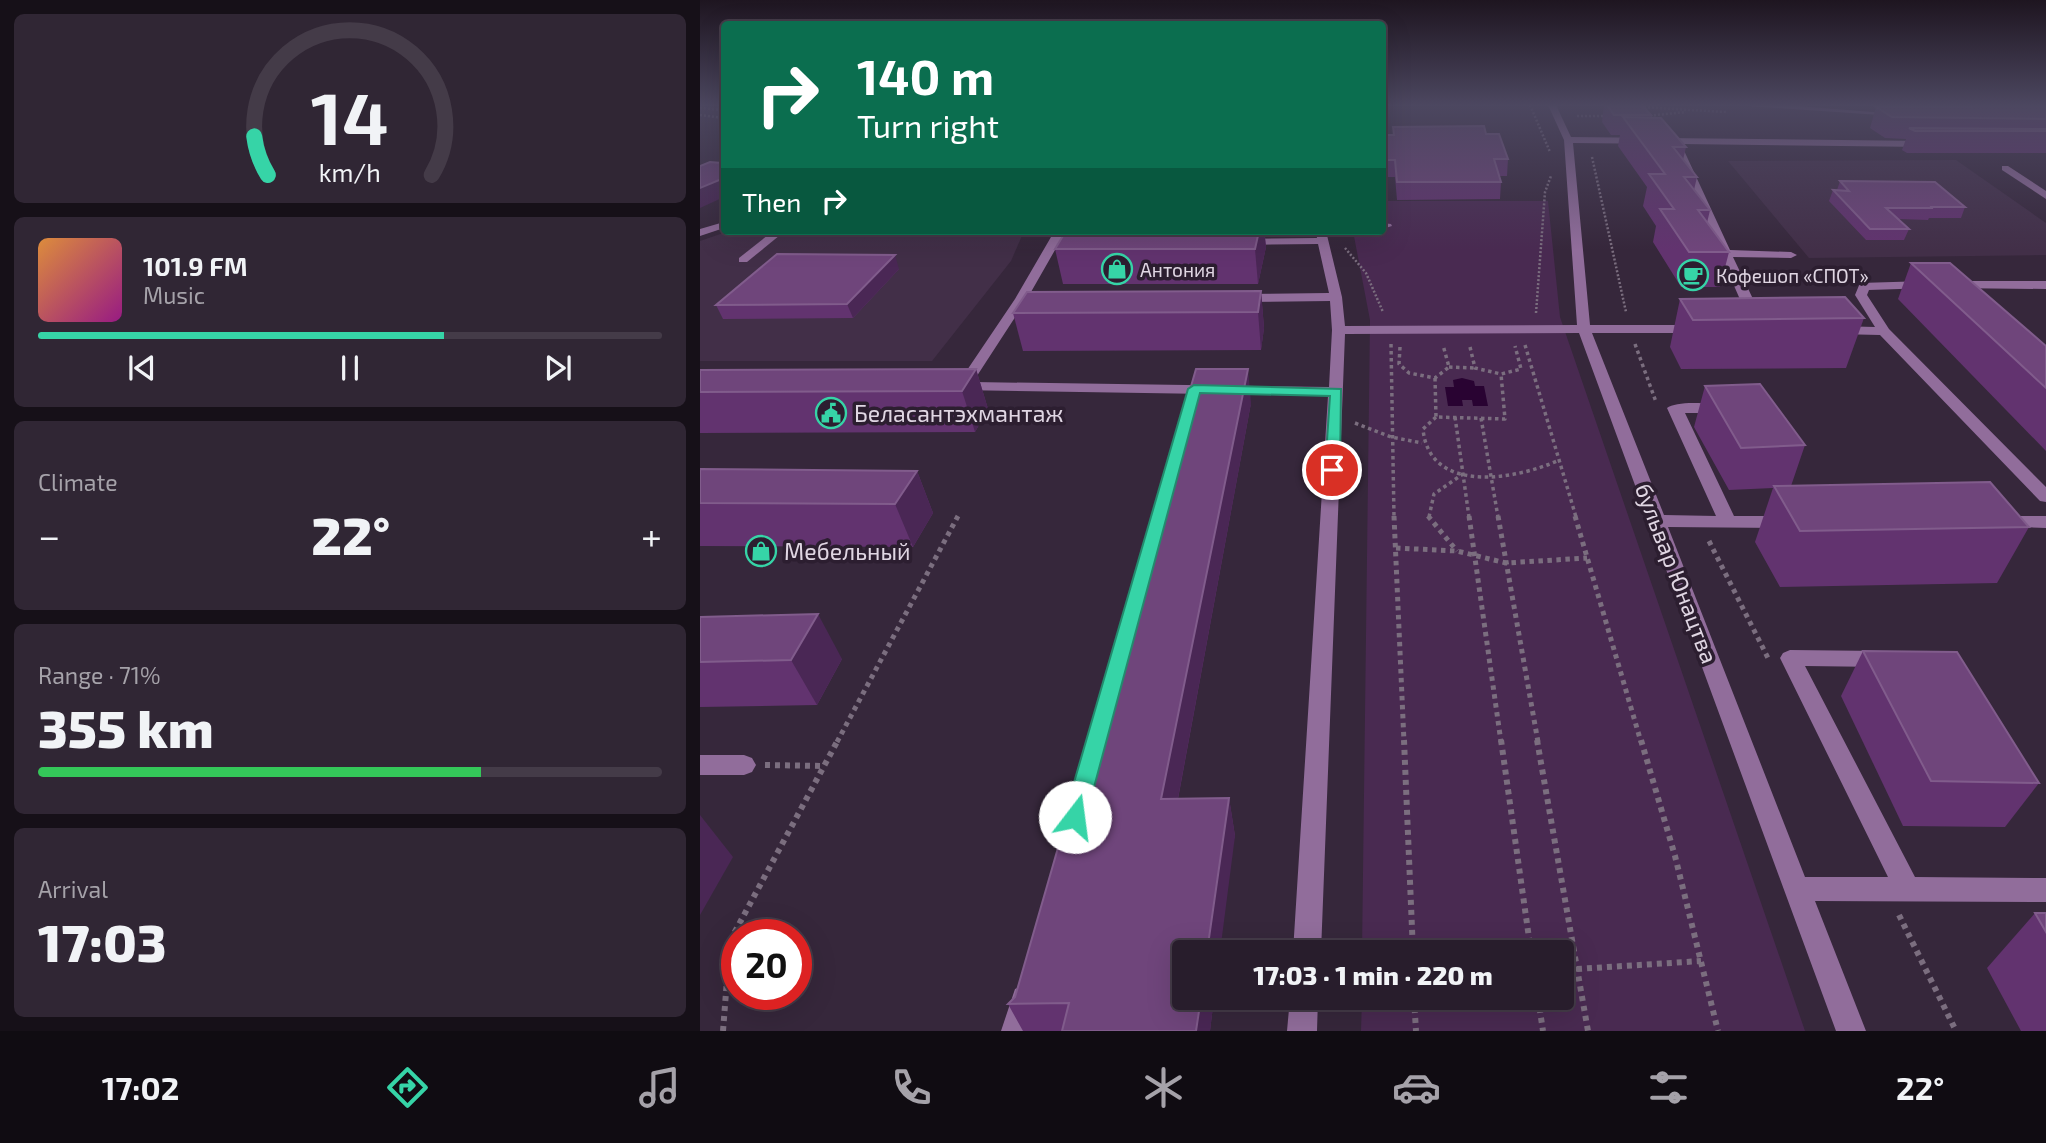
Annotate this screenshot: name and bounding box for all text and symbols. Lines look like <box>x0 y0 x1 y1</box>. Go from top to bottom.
text: 140 m <box>857 46 994 105</box>
icon: right <box>742 49 833 140</box>
text: 14 <box>311 72 389 160</box>
text: Turn right <box>857 106 999 144</box>
text: km/h <box>319 157 381 187</box>
icon: right <box>815 182 853 220</box>
text: Then <box>742 186 801 217</box>
text: 101.9 FM <box>143 250 247 281</box>
shop icon: Антония <box>1100 252 1134 286</box>
place label: Антония <box>1140 258 1215 281</box>
cafe icon: Кофешоп «СПОТ» <box>1676 258 1710 292</box>
place label: Кофешоп «СПОТ» <box>1716 264 1869 287</box>
text: Music <box>143 281 205 309</box>
icon: previous <box>123 349 161 387</box>
icon: pause <box>331 349 369 387</box>
icon: next <box>539 349 577 387</box>
public building icon: Беласантэхмантаж <box>814 396 848 430</box>
place label: Беласантэхмантаж <box>854 399 1063 427</box>
pin <box>1302 440 1362 500</box>
icon: arrive <box>1313 451 1351 489</box>
text: Climate <box>38 468 118 496</box>
street label: бульвар Юнацтва <box>1629 479 1724 667</box>
text: 22° <box>311 503 390 565</box>
text: − <box>38 512 60 558</box>
text: + <box>641 512 662 558</box>
shop icon: Мебельный <box>744 534 778 568</box>
place label: Мебельный <box>784 537 910 565</box>
text: Range · 71% <box>38 661 160 689</box>
text: 355 km <box>38 696 214 758</box>
position arrow <box>1038 780 1112 854</box>
text: Arrival <box>38 875 108 903</box>
text: 17:03 <box>38 910 167 972</box>
speed limit sign: 20 <box>721 919 812 1010</box>
text: 17:03 · 1 min · 220 m <box>1253 959 1493 990</box>
icon: directions <box>383 1063 432 1112</box>
icon: music <box>635 1063 684 1112</box>
icon: phone <box>887 1063 936 1112</box>
icon: climate <box>1139 1063 1188 1112</box>
icon: car <box>1392 1063 1441 1112</box>
icon: filters <box>1644 1063 1693 1112</box>
text: 17:02 <box>102 1068 179 1106</box>
text: 22° <box>1896 1068 1944 1106</box>

